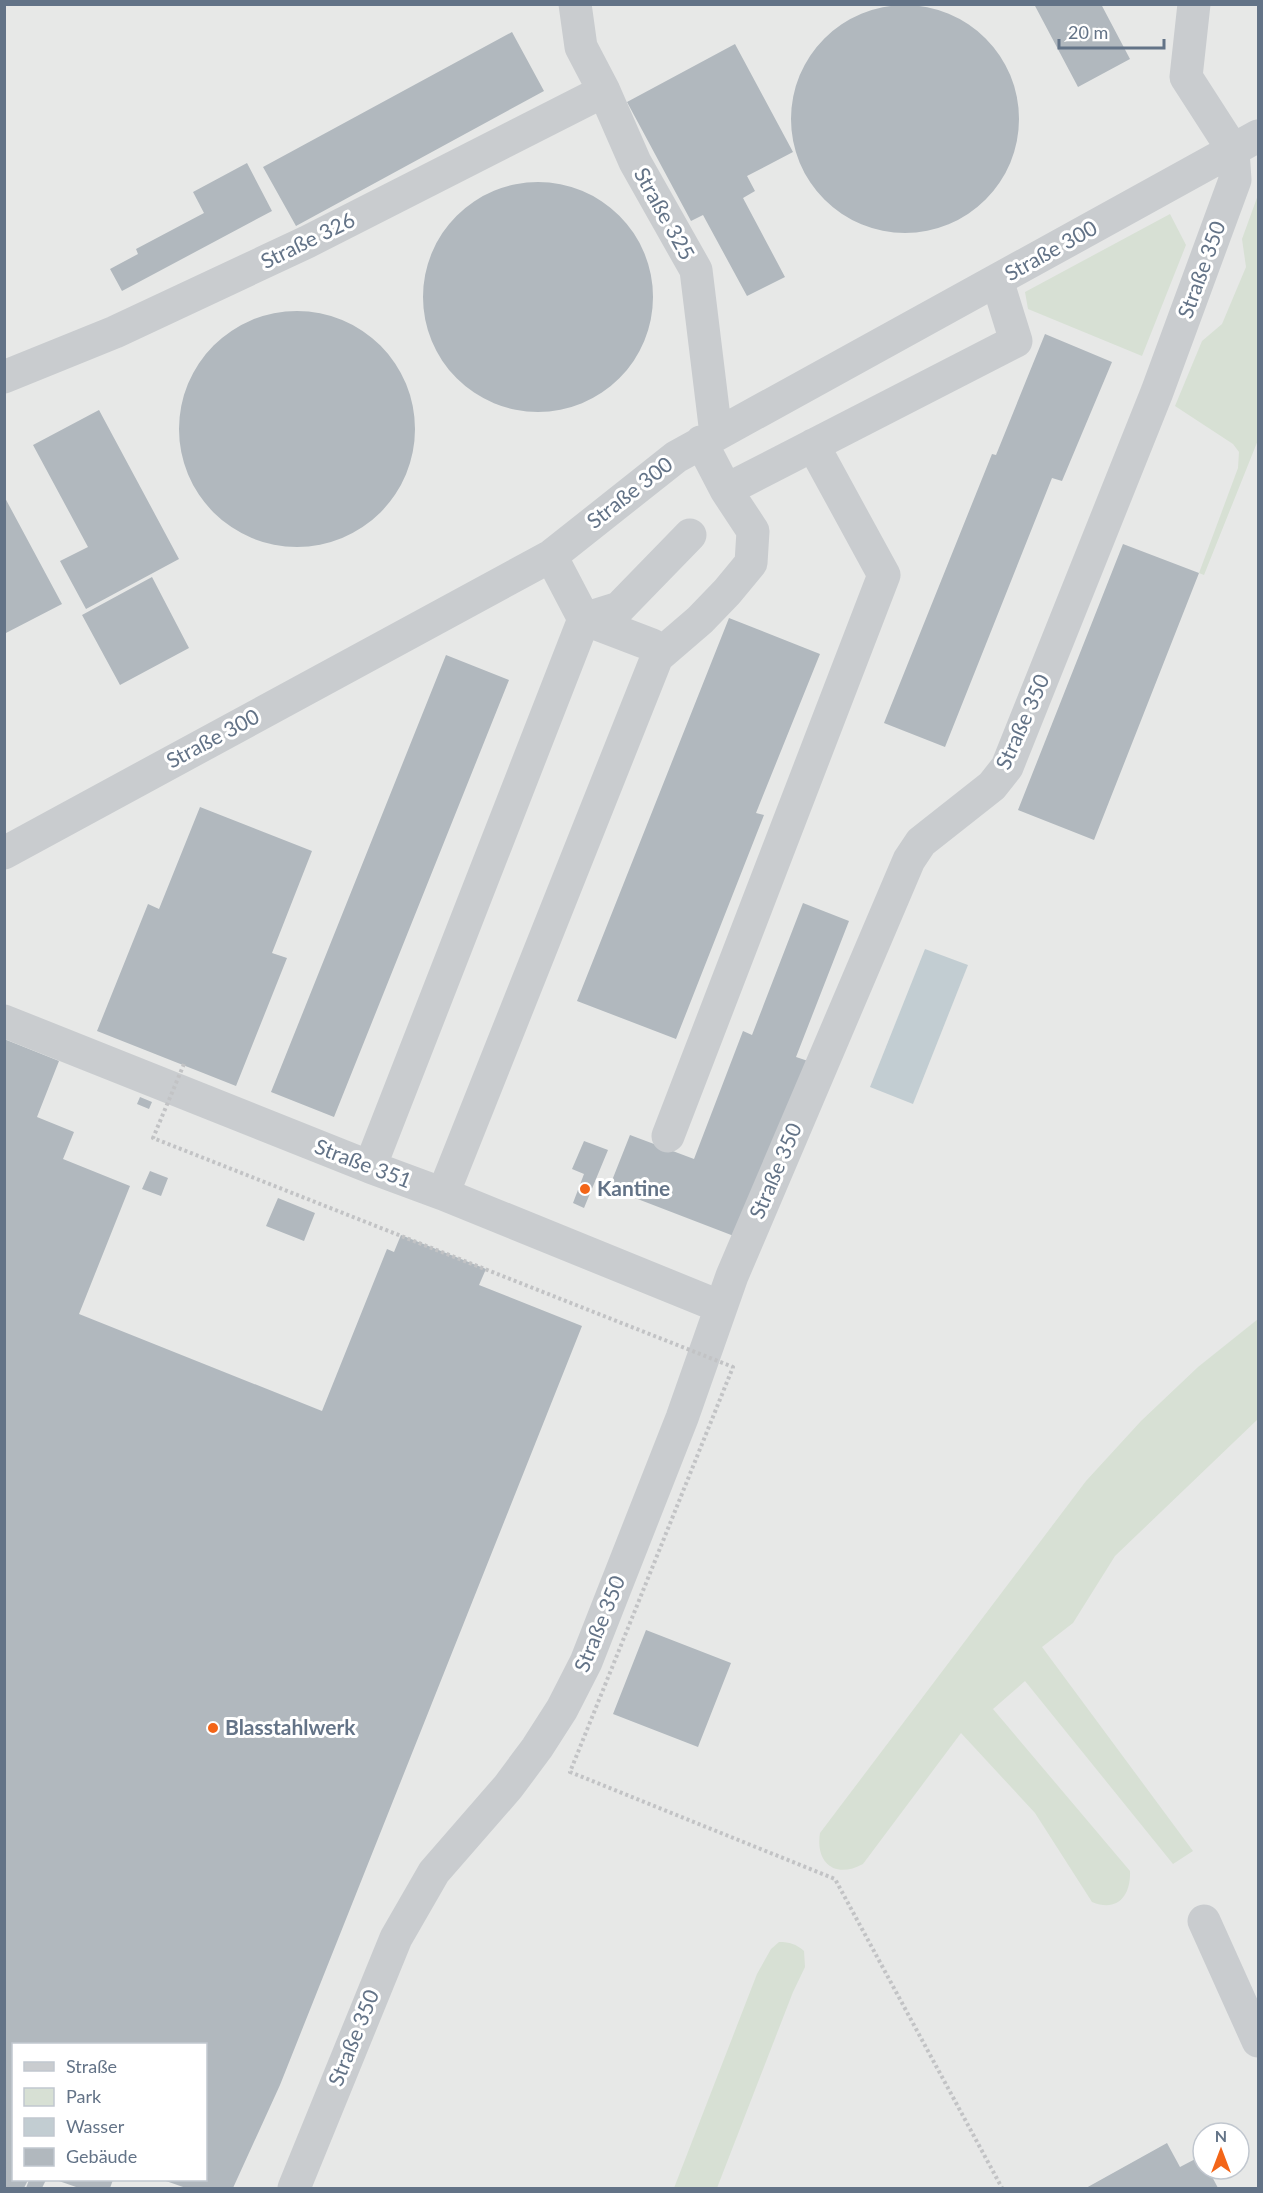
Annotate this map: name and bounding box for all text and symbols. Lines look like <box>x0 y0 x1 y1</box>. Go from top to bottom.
scale bar <box>1059 12 1164 50</box>
text: 20 m <box>1068 21 1108 43</box>
street label: Straße 325 <box>630 163 701 264</box>
street label: Straße 326 <box>256 206 358 273</box>
street label: Straße 300 <box>1000 214 1101 285</box>
street label: Straße 350 <box>1171 218 1230 321</box>
street label: Straße 300 <box>581 451 677 533</box>
street label: Straße 350 <box>990 670 1054 773</box>
street label: Straße 300 <box>162 703 263 773</box>
street label: Straße 350 <box>743 1119 806 1222</box>
street label: Straße 351 <box>312 1133 415 1192</box>
place label: Kantine <box>597 1175 670 1200</box>
marker: Kantine <box>578 1182 592 1196</box>
street label: Straße 350 <box>568 1572 629 1675</box>
place label: Blasstahlwerk <box>225 1714 356 1739</box>
marker: Blasstahlwerk <box>206 1721 220 1735</box>
street label: Straße 350 <box>322 1986 383 2089</box>
legend <box>12 2043 207 2181</box>
text: Straße <box>66 2055 117 2077</box>
text: Park <box>66 2085 102 2107</box>
text: Wasser <box>66 2115 125 2137</box>
north arrow <box>1191 2121 1251 2181</box>
text: N <box>1215 2126 1227 2145</box>
text: Gebäude <box>66 2145 137 2167</box>

